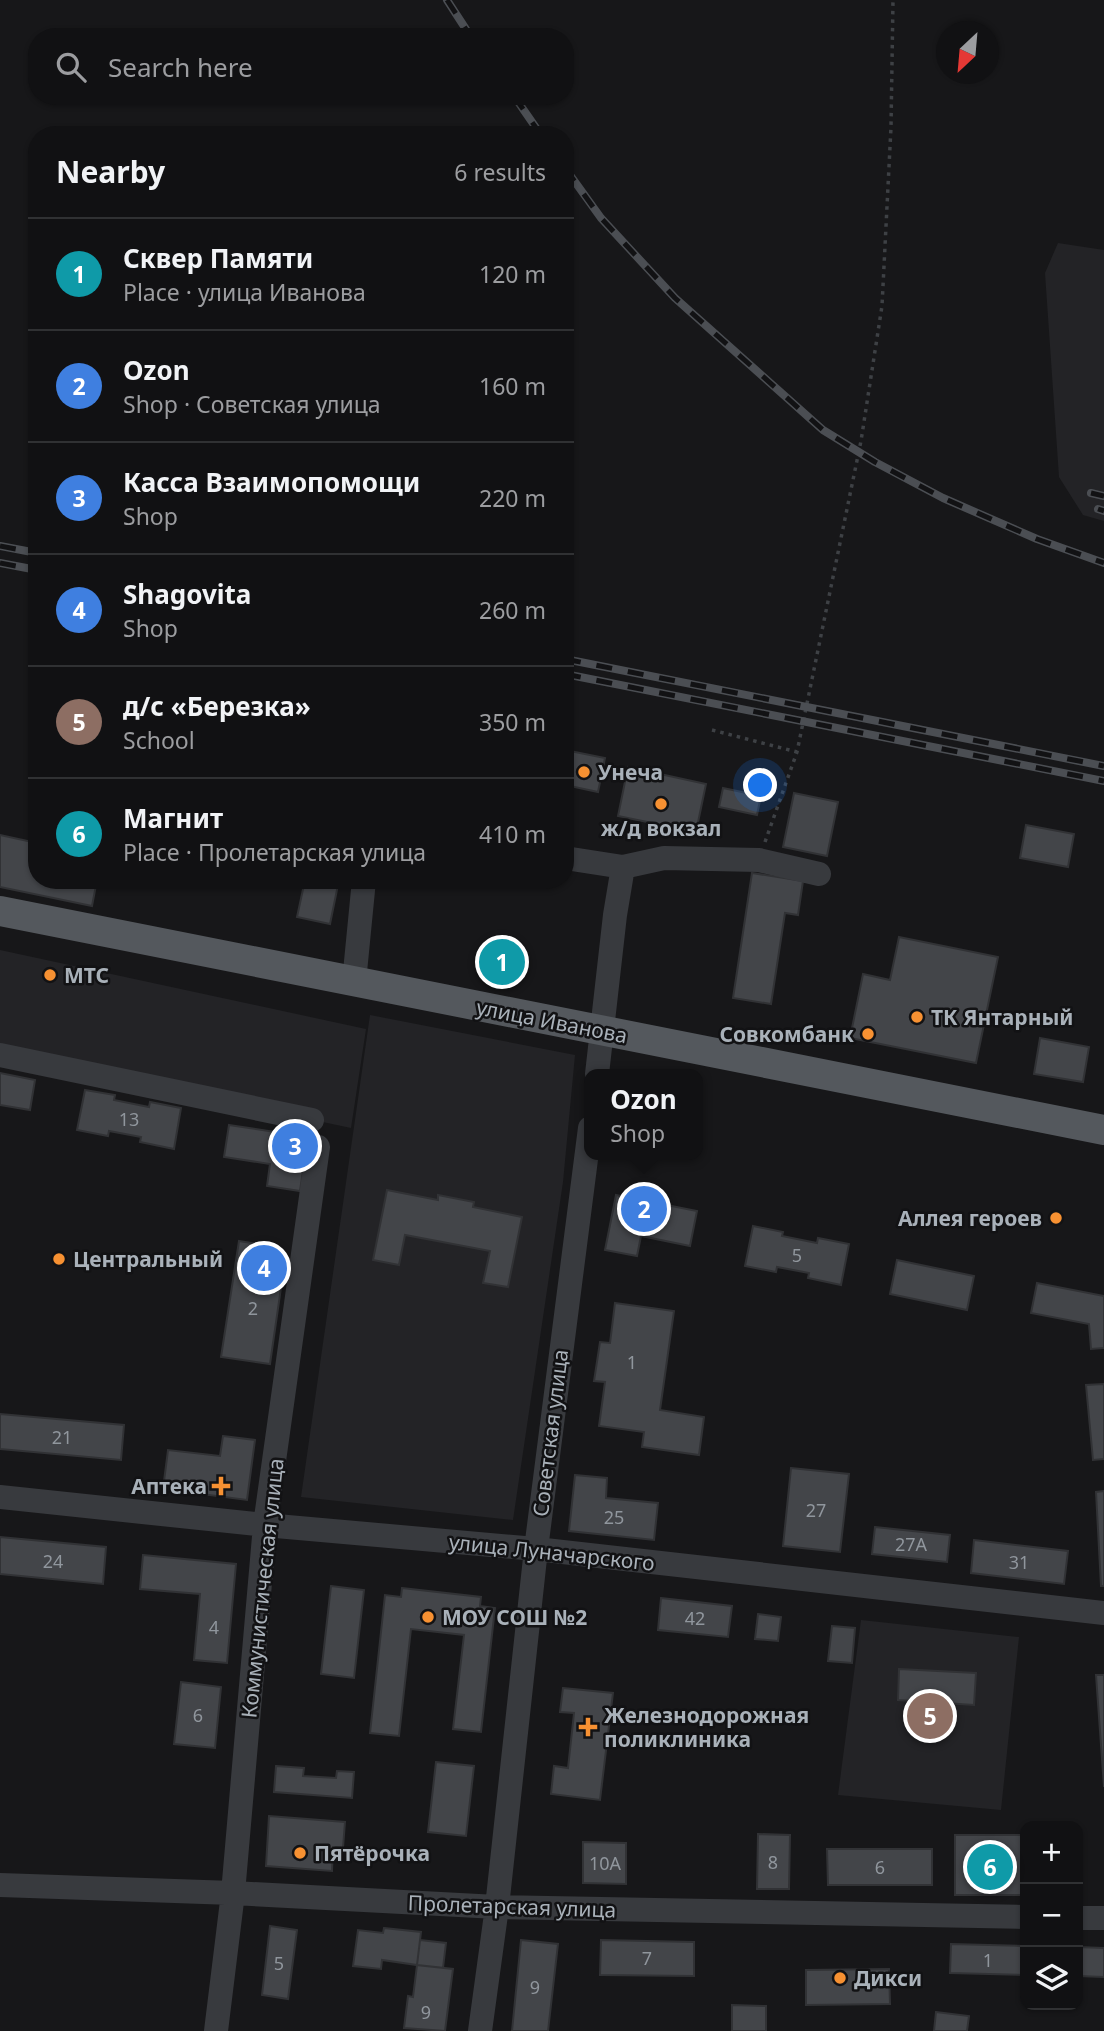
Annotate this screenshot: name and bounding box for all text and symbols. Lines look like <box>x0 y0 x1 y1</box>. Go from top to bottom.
north arrow <box>936 21 999 84</box>
search box <box>28 28 574 105</box>
icon: search <box>52 48 90 86</box>
text: Search here <box>108 49 253 85</box>
text: Nearby <box>56 151 165 192</box>
text: 6 results <box>454 156 546 188</box>
text: Сквер Памяти <box>123 240 313 276</box>
text: 1 <box>72 258 86 290</box>
text: 120 m <box>479 258 546 290</box>
text: Place · улица Иванова <box>123 276 366 308</box>
text: Ozon <box>123 352 190 388</box>
text: 2 <box>72 370 86 402</box>
text: 160 m <box>479 370 546 402</box>
text: Shop · Советская улица <box>123 388 381 420</box>
text: Касса Взаимопомощи <box>123 464 420 500</box>
text: 3 <box>72 482 86 514</box>
text: 220 m <box>479 482 546 514</box>
text: Shop <box>123 500 178 532</box>
text: Shagovita <box>123 576 251 612</box>
text: 4 <box>72 594 86 626</box>
text: 260 m <box>479 594 546 626</box>
text: Shop <box>123 612 178 644</box>
text: д/с «Березка» <box>123 688 311 724</box>
text: 5 <box>72 706 86 738</box>
text: 350 m <box>479 706 546 738</box>
text: School <box>123 724 195 756</box>
place label: Унеча <box>598 758 663 786</box>
marker: Унеча <box>576 764 592 780</box>
your location <box>743 768 777 802</box>
marker: ж/д вокзал <box>653 796 669 812</box>
text: Магнит <box>123 800 223 836</box>
place label: ж/д вокзал <box>601 814 721 842</box>
text: 6 <box>72 818 86 850</box>
text: 410 m <box>479 818 546 850</box>
text: Place · Пролетарская улица <box>123 836 426 868</box>
pin: 1 <box>479 936 525 988</box>
place label: МТС <box>64 961 109 989</box>
marker: МТС <box>42 967 58 983</box>
street label: улица Иванова <box>474 993 630 1049</box>
place label: ТК Янтарный <box>931 1003 1074 1031</box>
marker: ТК Янтарный <box>909 1009 925 1025</box>
place label: Совкомбанк <box>719 1020 854 1048</box>
marker: Совкомбанк <box>860 1026 876 1042</box>
popup <box>584 1069 703 1160</box>
text: Ozon <box>610 1081 677 1117</box>
house number: 13 <box>119 1107 139 1131</box>
text: Shop <box>610 1117 665 1149</box>
pin: 3 <box>272 1120 318 1172</box>
pin: 2 <box>621 1183 667 1235</box>
place label: Аллея героев <box>898 1204 1042 1232</box>
marker: Аллея героев <box>1048 1210 1064 1226</box>
pin: 4 <box>241 1242 287 1294</box>
house number: 5 <box>792 1243 802 1267</box>
place label: Центральный <box>73 1245 223 1273</box>
marker: Центральный <box>51 1251 67 1267</box>
house number: 2 <box>248 1296 258 1320</box>
street label: Советская улица <box>526 1348 574 1518</box>
house number: 1 <box>627 1350 637 1374</box>
house number: 21 <box>52 1425 72 1449</box>
street label: Коммунистическая улица <box>234 1457 290 1719</box>
place label: Аптека <box>131 1472 207 1500</box>
marker: Аптека <box>213 1478 229 1494</box>
house number: 27 <box>806 1498 826 1522</box>
house number: 25 <box>604 1505 624 1529</box>
street label: улица Луначарского <box>448 1527 656 1577</box>
house number: 27А <box>895 1532 928 1556</box>
house number: 24 <box>43 1549 63 1573</box>
house number: 31 <box>1009 1550 1029 1574</box>
place label: МОУ СОШ №2 <box>442 1603 587 1631</box>
house number: 42 <box>685 1606 705 1630</box>
marker: МОУ СОШ №2 <box>420 1609 436 1625</box>
house number: 4 <box>209 1615 219 1639</box>
pin: 5 <box>907 1690 953 1742</box>
place label: Железнодорожная поликлиника <box>604 1701 809 1753</box>
house number: 6 <box>193 1703 203 1727</box>
marker: Железнодорожная поликлиника <box>578 1717 598 1737</box>
map controls <box>1020 1821 1083 2010</box>
button: + <box>1020 1821 1083 1884</box>
place label: Пятёрочка <box>314 1839 430 1867</box>
pin: 6 <box>967 1841 1013 1893</box>
marker: Пятёрочка <box>292 1845 308 1861</box>
house number: 8 <box>768 1850 778 1874</box>
house number: 10А <box>589 1851 622 1875</box>
house number: 6 <box>875 1855 885 1879</box>
button: − <box>1020 1884 1083 1947</box>
street label: Пролетарская улица <box>407 1888 617 1924</box>
house number: 7 <box>642 1946 652 1970</box>
button: layers <box>1020 1947 1083 2010</box>
house number: 1 <box>983 1948 993 1972</box>
house number: 5 <box>274 1951 284 1975</box>
place label: Дикси <box>854 1964 922 1992</box>
marker: Дикси <box>832 1970 848 1986</box>
house number: 9 <box>530 1975 540 1999</box>
house number: 9 <box>421 2000 431 2024</box>

